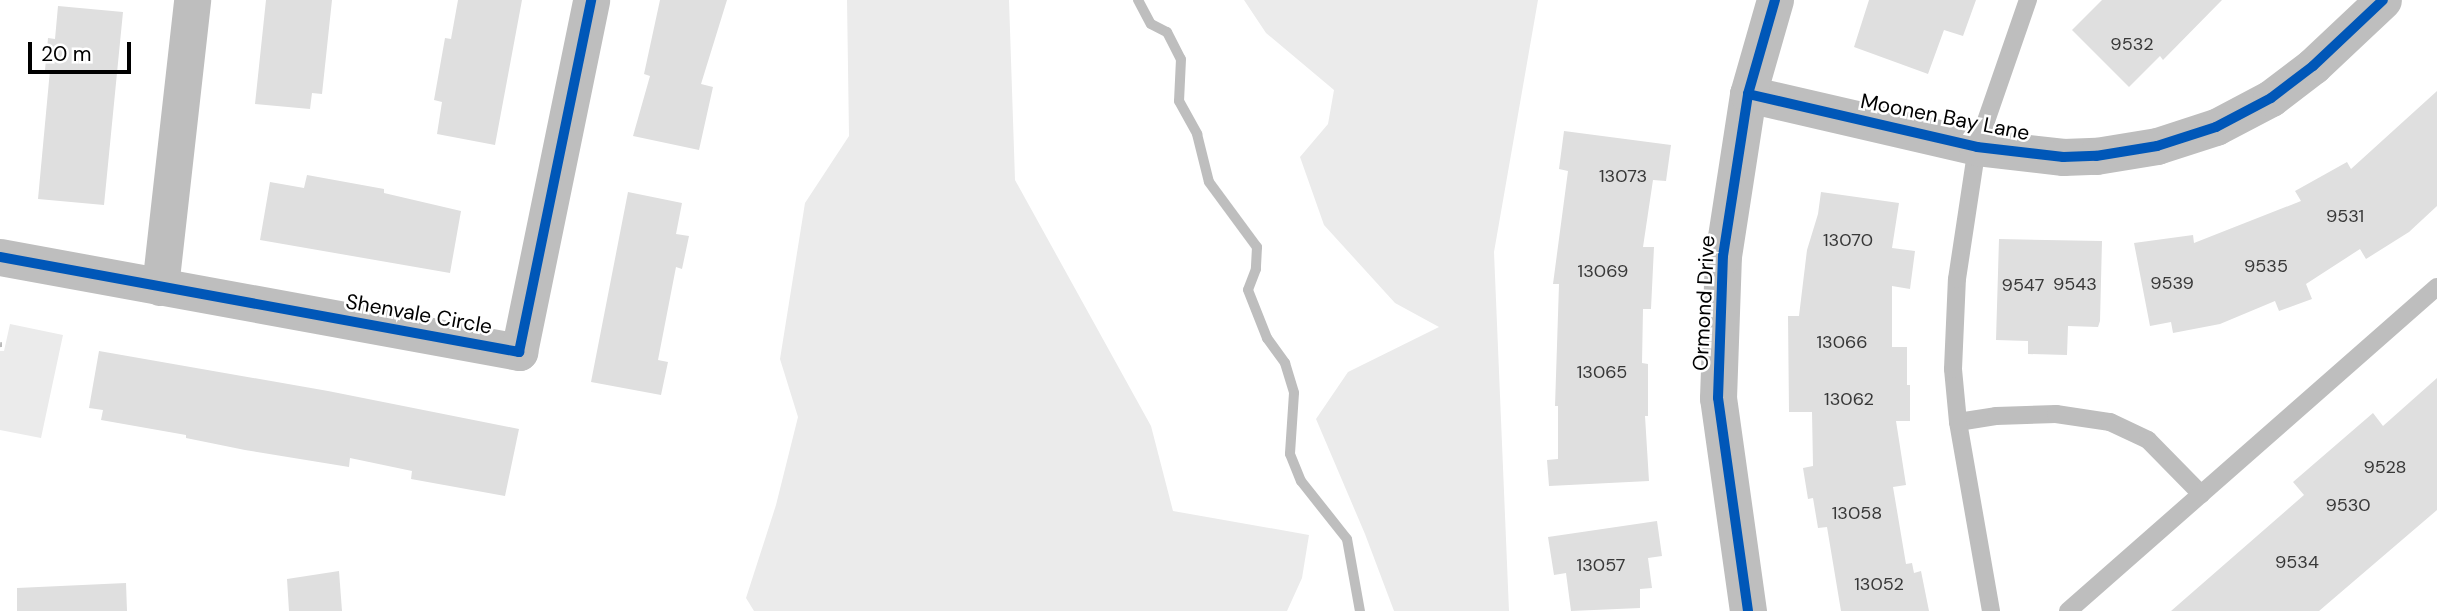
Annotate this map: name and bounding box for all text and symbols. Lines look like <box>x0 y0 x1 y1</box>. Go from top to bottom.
scale bar <box>32 28 135 72</box>
house number: 9532 <box>2110 33 2154 55</box>
text: 20 m <box>41 40 92 68</box>
street label: Moonen Bay Lane <box>1858 88 2032 146</box>
house number: 13073 <box>1599 165 1647 187</box>
house number: 9531 <box>2326 205 2364 227</box>
house number: 13070 <box>1823 229 1873 251</box>
street label: Ormond Drive <box>1688 235 1720 371</box>
house number: 9535 <box>2244 255 2288 277</box>
house number: 13069 <box>1578 260 1628 282</box>
house number: 9539 <box>2150 272 2194 294</box>
house number: 9543 <box>2053 273 2097 295</box>
house number: 9547 <box>2002 274 2044 296</box>
street label: Shenvale Circle <box>344 289 494 339</box>
house number: 13066 <box>1816 331 1868 353</box>
house number: 13065 <box>1577 361 1627 383</box>
house number: 13062 <box>1824 388 1874 410</box>
house number: 9528 <box>2364 456 2406 478</box>
house number: 9530 <box>2325 494 2371 516</box>
house number: 13058 <box>1832 502 1882 524</box>
house number: 9534 <box>2275 551 2319 573</box>
house number: 13057 <box>1577 554 1625 576</box>
house number: 13052 <box>1854 573 1904 595</box>

